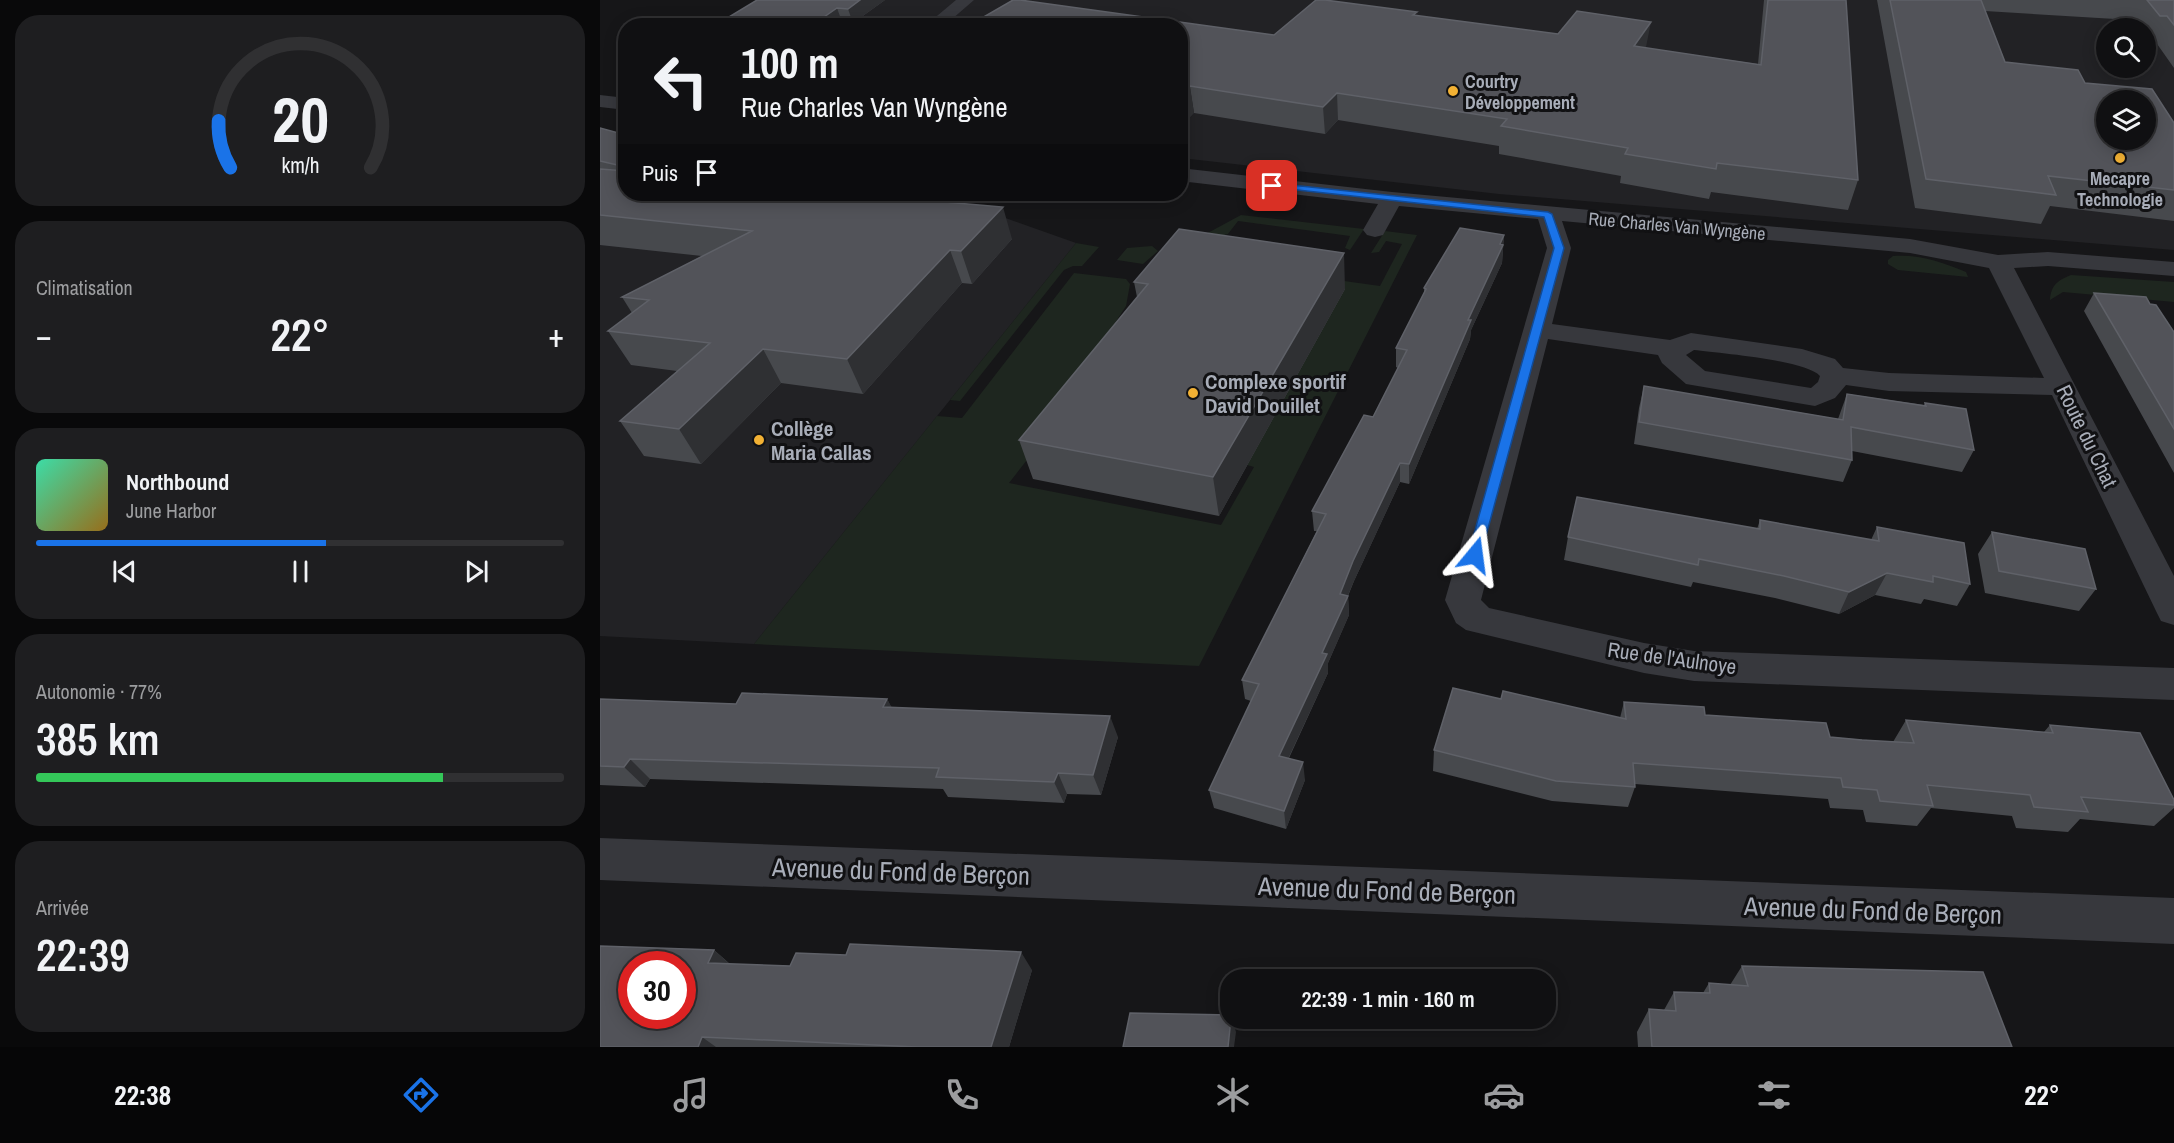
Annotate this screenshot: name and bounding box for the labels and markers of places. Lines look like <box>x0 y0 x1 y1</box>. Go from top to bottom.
place label: Courtry Développement <box>1465 69 1575 115</box>
marker: Courtry Développement <box>1446 84 1460 98</box>
marker: Mecapre Technologie <box>2113 151 2127 165</box>
pin <box>1246 160 1297 211</box>
place label: Mecapre Technologie <box>2077 166 2163 212</box>
place label: Complexe sportif David Douillet <box>1205 367 1346 420</box>
marker: Complexe sportif David Douillet <box>1186 386 1200 400</box>
place label: Collège Maria Callas <box>771 414 872 467</box>
marker: Collège Maria Callas <box>752 433 766 447</box>

